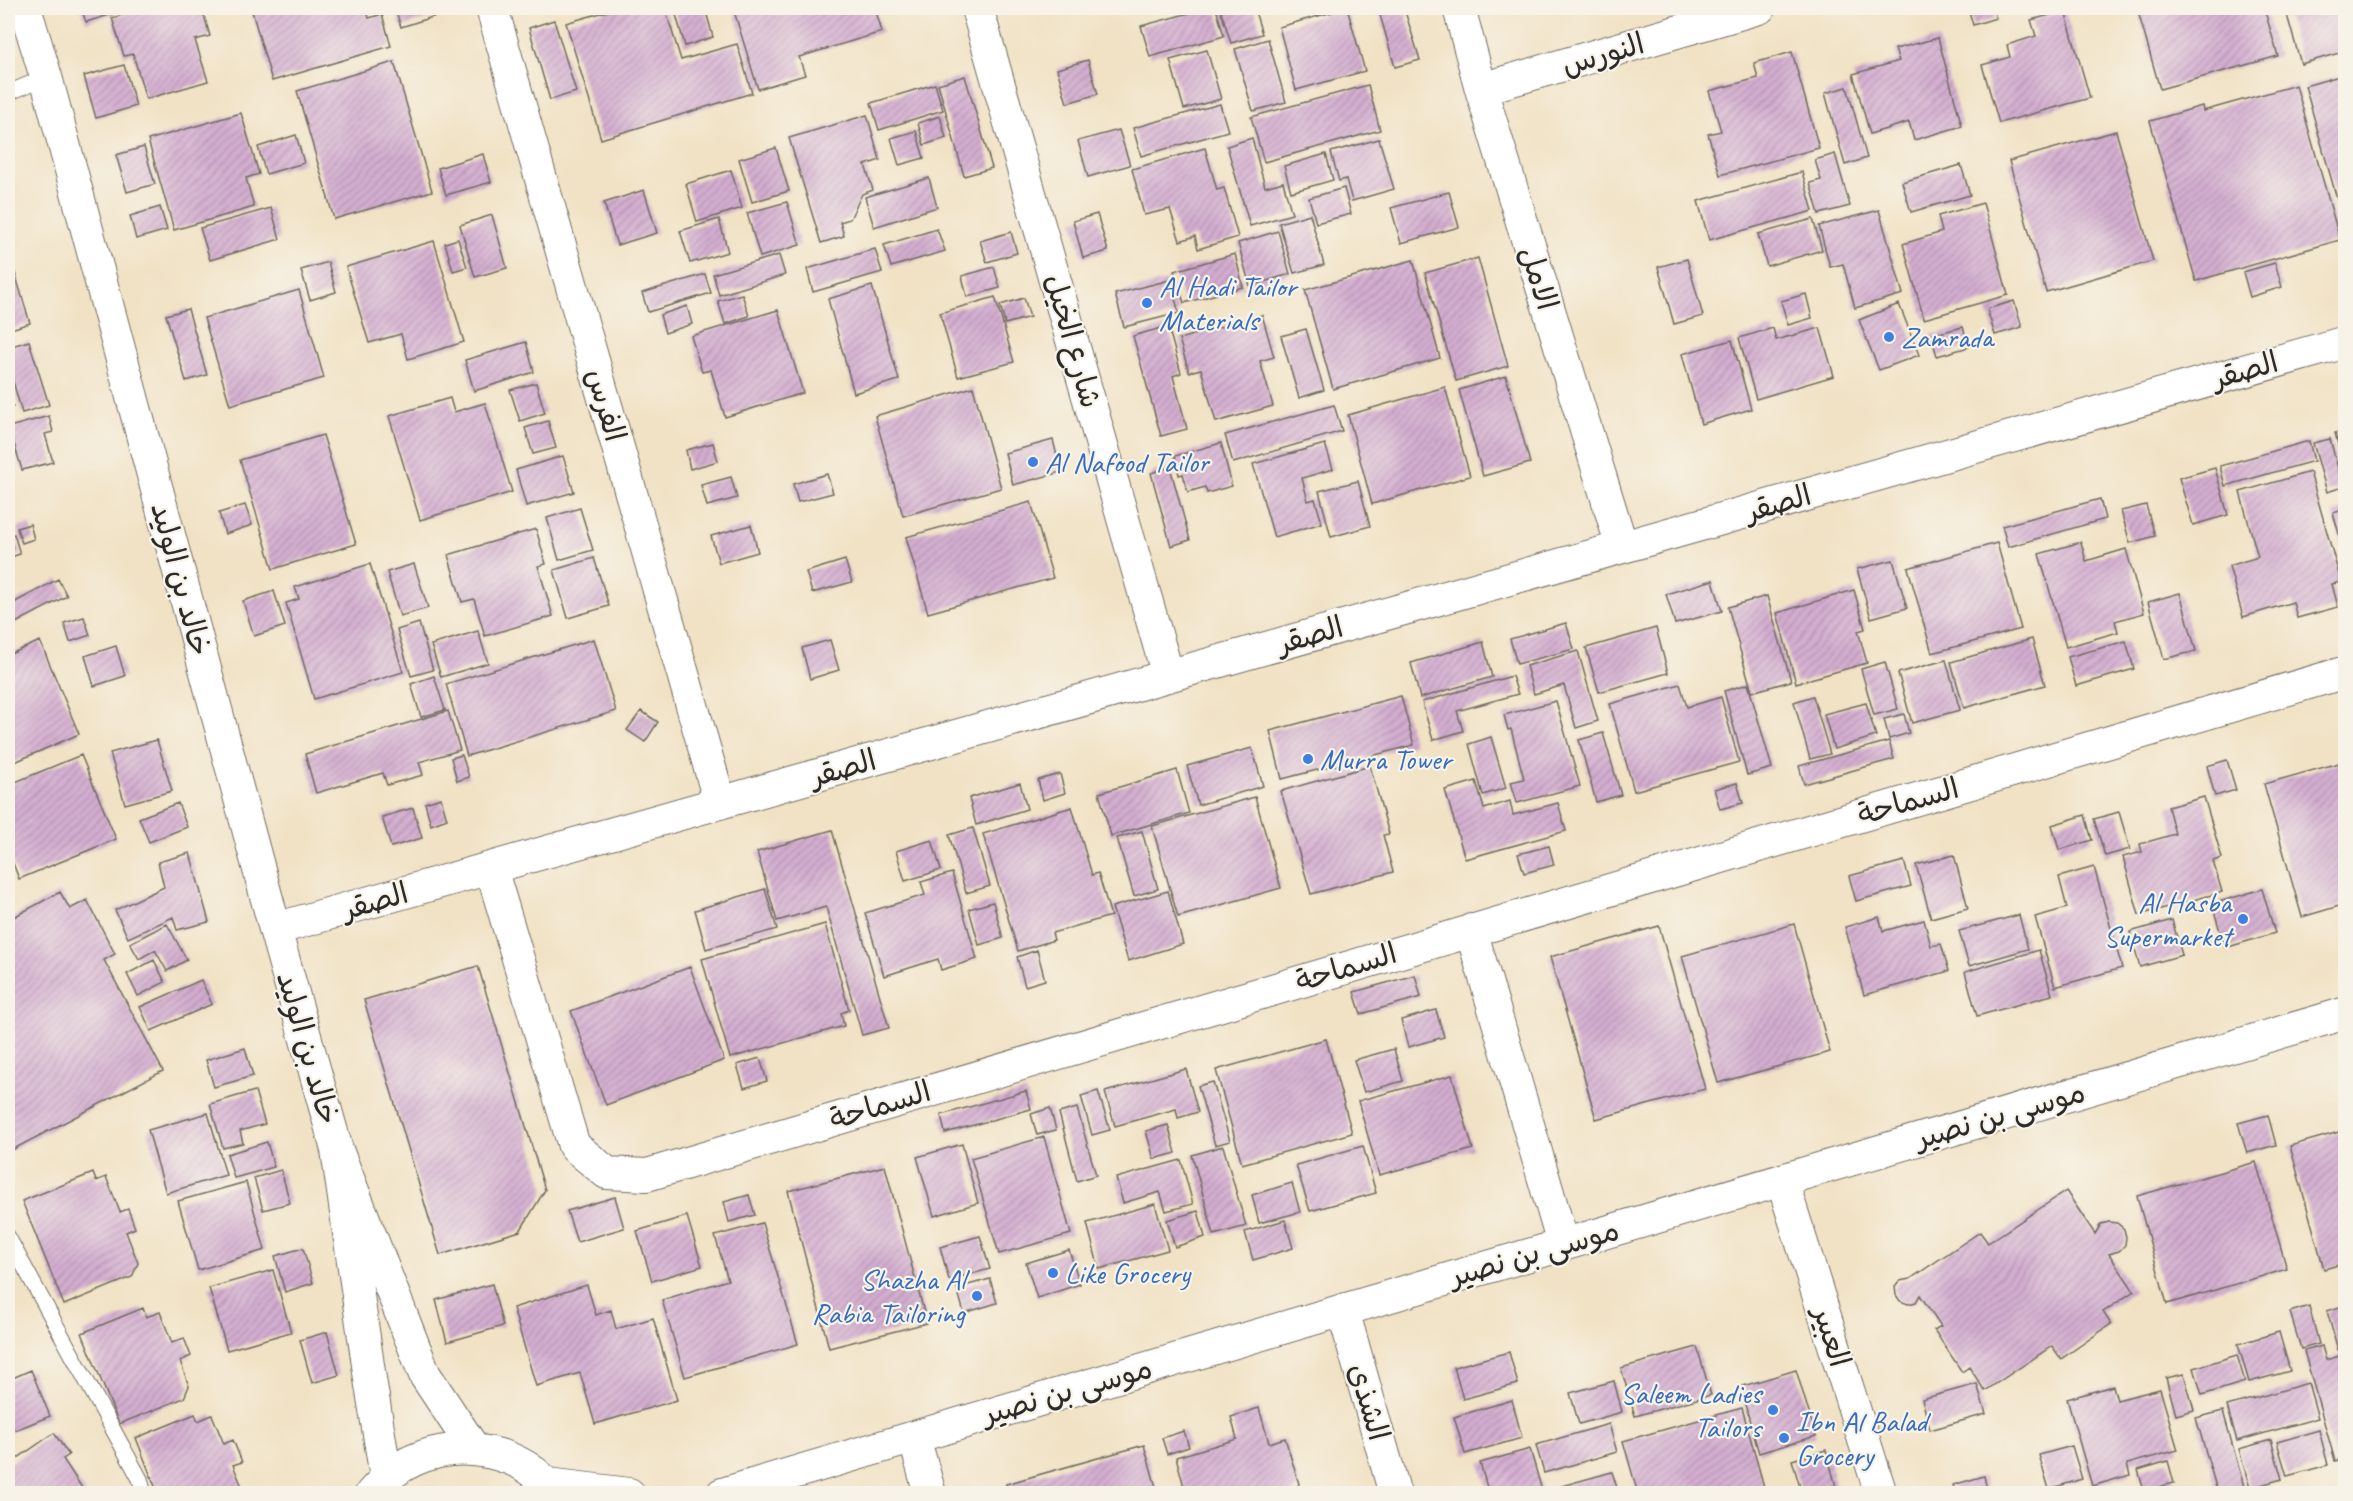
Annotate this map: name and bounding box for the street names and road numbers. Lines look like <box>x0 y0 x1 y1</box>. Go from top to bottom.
street label: النورس <box>1557 24 1649 84</box>
street label: الامل <box>1511 242 1567 314</box>
street label: شارع الخيل <box>1034 270 1110 413</box>
street label: الصقر <box>2205 342 2283 398</box>
street label: الفرس <box>578 364 634 446</box>
street label: الصقر <box>1738 475 1816 531</box>
street label: خالد بن الوليد <box>141 498 220 660</box>
street label: الصقر <box>1270 607 1348 663</box>
street label: الصقر <box>803 740 881 796</box>
street label: السماحة <box>1853 768 1963 834</box>
street label: الصقر <box>335 873 413 929</box>
street label: السماحة <box>1291 934 1401 1000</box>
street label: خالد بن الوليد <box>267 967 348 1129</box>
street label: السماحة <box>825 1072 935 1138</box>
street label: موسى بن نصير <box>1908 1073 2089 1158</box>
street label: موسى بن نصير <box>1442 1211 1623 1296</box>
street label: العبير <box>1804 1300 1859 1372</box>
street label: موسى بن نصير <box>975 1349 1156 1434</box>
street label: الشذى <box>1340 1359 1398 1445</box>

